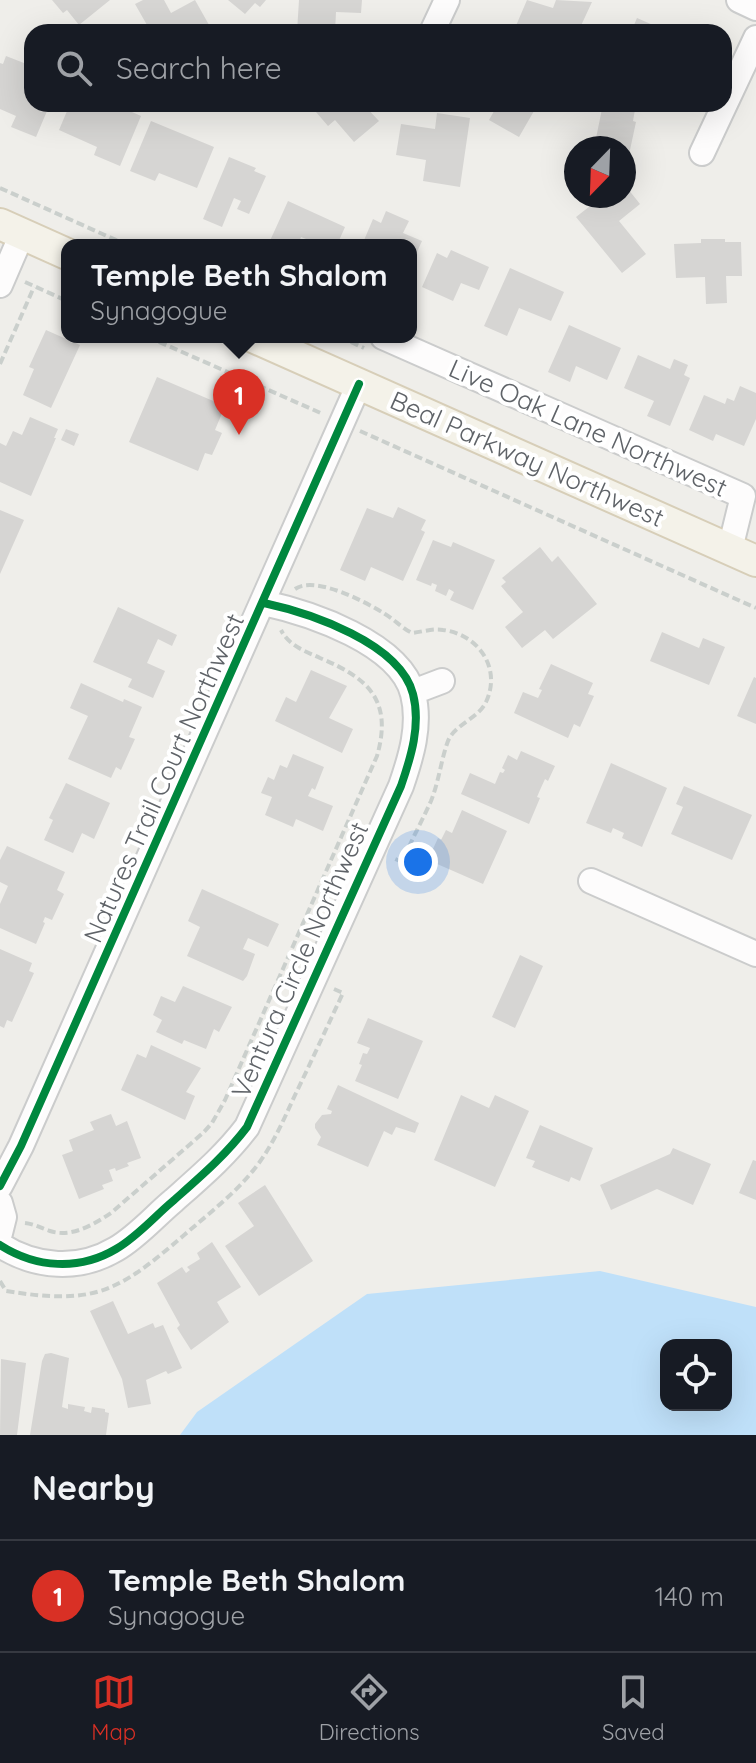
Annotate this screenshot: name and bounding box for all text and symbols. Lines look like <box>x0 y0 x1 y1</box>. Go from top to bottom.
search box <box>24 24 732 112</box>
icon: search <box>52 46 96 90</box>
text: Search here <box>116 49 282 87</box>
north arrow <box>564 136 636 208</box>
popup <box>61 239 417 343</box>
text: Temple Beth Shalom <box>90 256 388 294</box>
text: Synagogue <box>90 294 227 327</box>
street label: Live Oak Lane Northwest <box>444 351 733 504</box>
pin: 1 <box>213 369 265 435</box>
street label: Beal Parkway Northwest <box>385 383 669 534</box>
street label: Natures Trail Court Northwest <box>76 608 251 947</box>
street label: Ventura Circle Northwest <box>224 817 375 1103</box>
your location <box>398 842 438 882</box>
map controls <box>660 1339 732 1411</box>
button: locate <box>660 1339 732 1411</box>
text: Nearby <box>32 1466 155 1509</box>
text: Temple Beth Shalom <box>108 1561 405 1599</box>
text: 1 <box>53 1580 63 1613</box>
text: 140 m <box>655 1580 724 1613</box>
text: Synagogue <box>108 1599 245 1632</box>
tab: Map <box>91 1670 136 1746</box>
tab: Directions <box>319 1670 419 1746</box>
tab: Saved <box>602 1670 665 1746</box>

